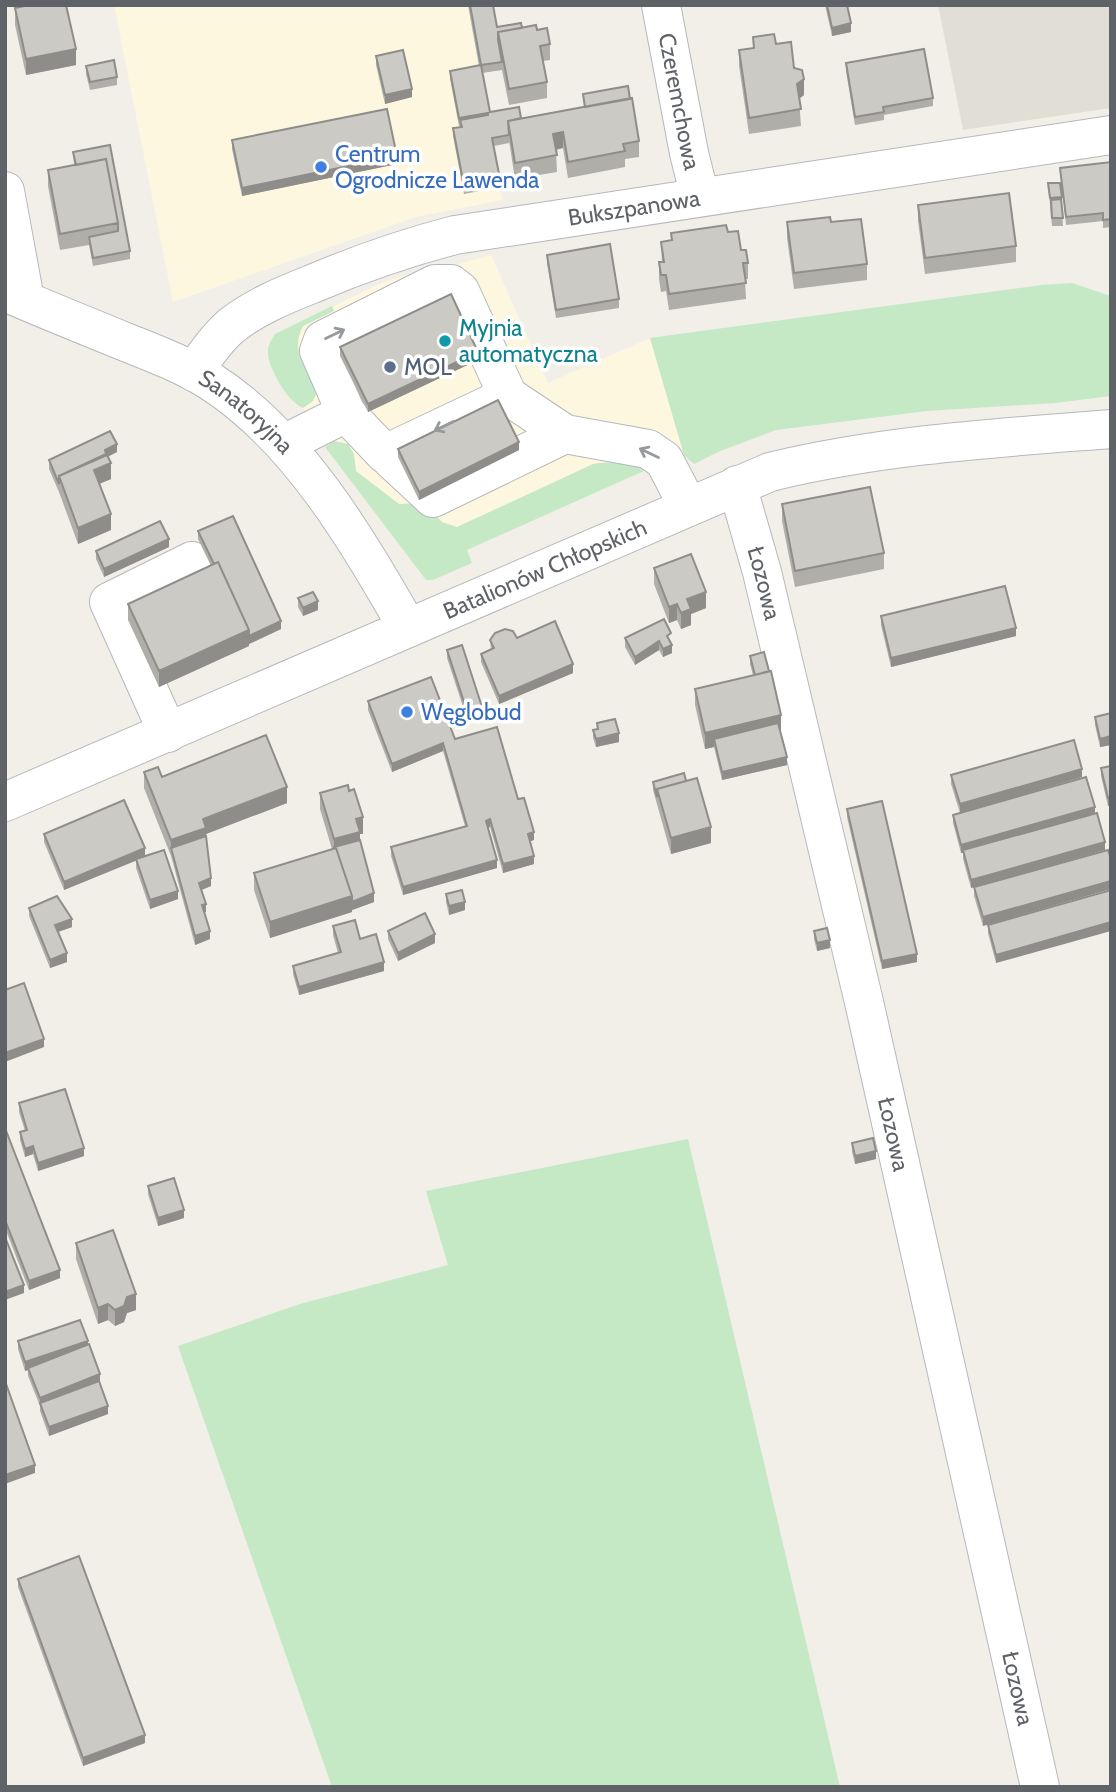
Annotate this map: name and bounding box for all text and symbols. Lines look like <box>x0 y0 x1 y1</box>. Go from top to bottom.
street label: Czeremchowa <box>653 31 707 173</box>
place label: Centrum Ogrodnicze Lawenda <box>335 140 539 194</box>
marker: Centrum Ogrodnicze Lawenda <box>313 159 329 175</box>
street label: Bukszpanowa <box>566 184 702 232</box>
place label: Myjnia automatyczna <box>459 314 598 368</box>
one-way arrow <box>324 326 345 340</box>
marker: Myjnia automatyczna <box>437 333 453 349</box>
place label: MOL <box>404 353 452 381</box>
marker: MOL <box>382 359 398 375</box>
street label: Sanatoryjna <box>194 363 299 460</box>
one-way arrow <box>433 421 454 434</box>
one-way arrow <box>640 445 660 459</box>
street label: Batalionów Chłopskich <box>439 513 651 625</box>
street label: Łozowa <box>741 543 787 623</box>
place label: Węglobud <box>421 698 522 726</box>
marker: Węglobud <box>399 704 415 720</box>
street label: Łozowa <box>872 1095 915 1174</box>
street label: Łozowa <box>996 1649 1040 1728</box>

